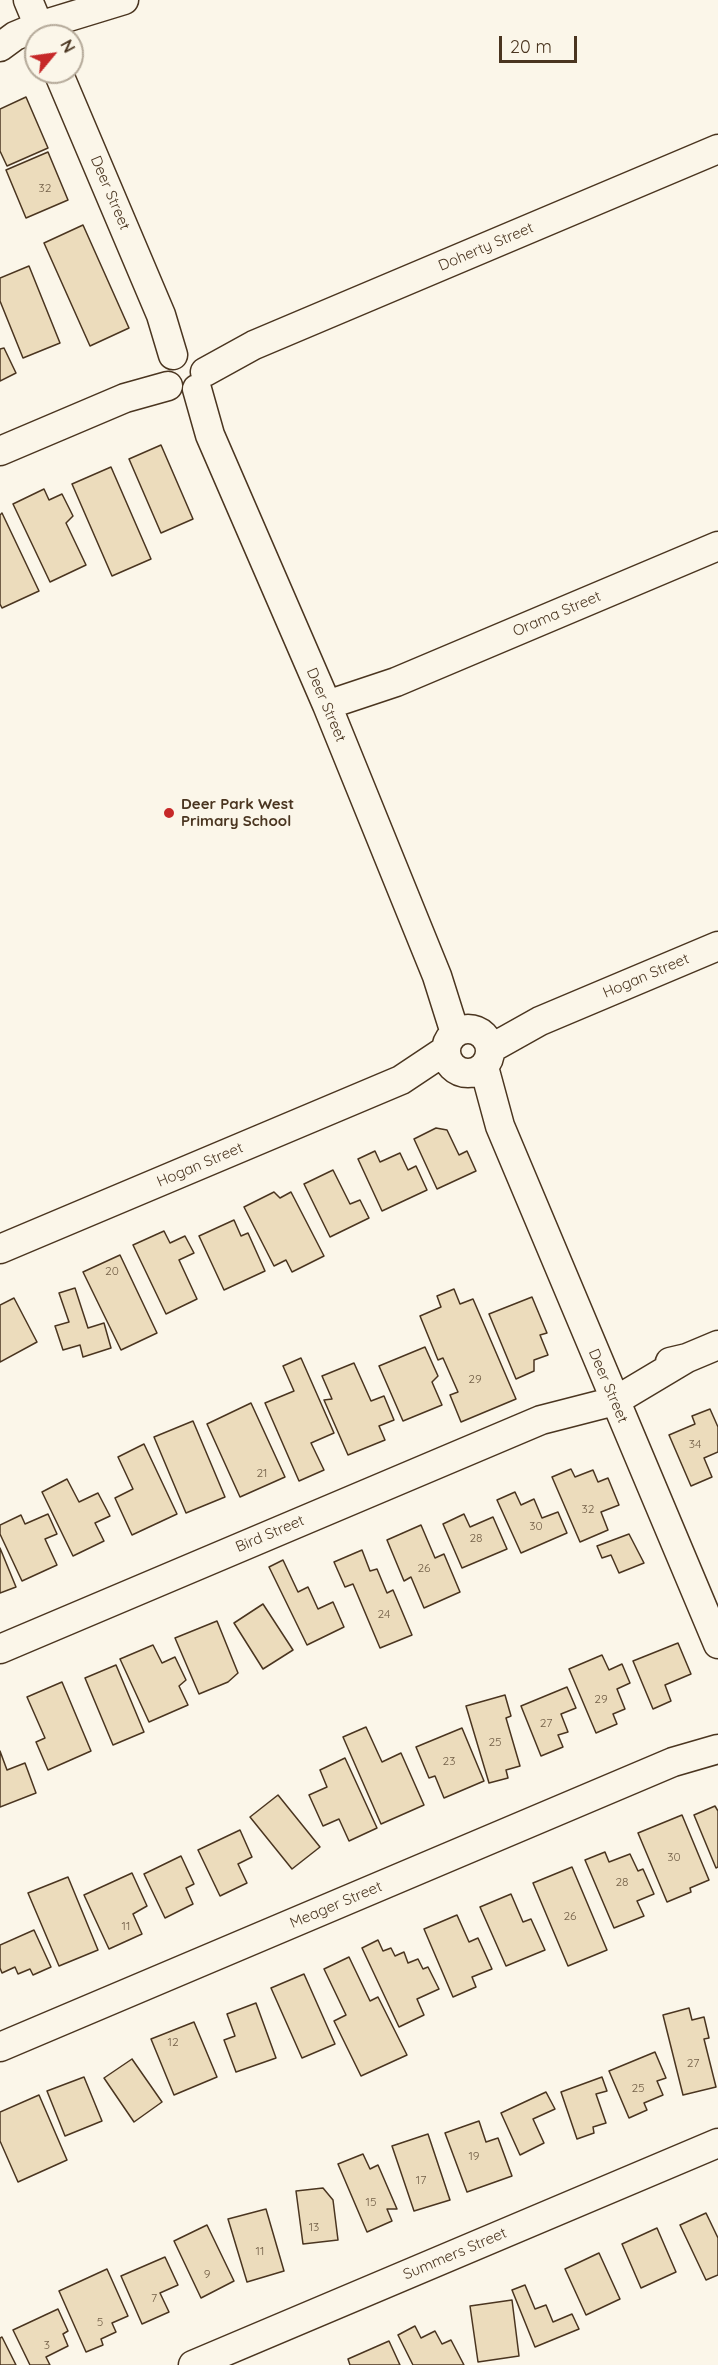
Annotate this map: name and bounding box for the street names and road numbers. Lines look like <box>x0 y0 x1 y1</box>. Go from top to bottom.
street label: Deer Street <box>86 153 134 233</box>
street label: Doherty Street <box>436 219 536 275</box>
street label: Orama Street <box>510 587 604 641</box>
street label: Deer Street <box>302 665 350 745</box>
street label: Hogan Street <box>600 950 692 1002</box>
street label: Hogan Street <box>154 1139 246 1191</box>
street label: Deer Street <box>584 1346 632 1426</box>
street label: Bird Street <box>233 1512 307 1556</box>
street label: Meager Street <box>287 1877 385 1933</box>
street label: Summers Street <box>401 2224 509 2284</box>

